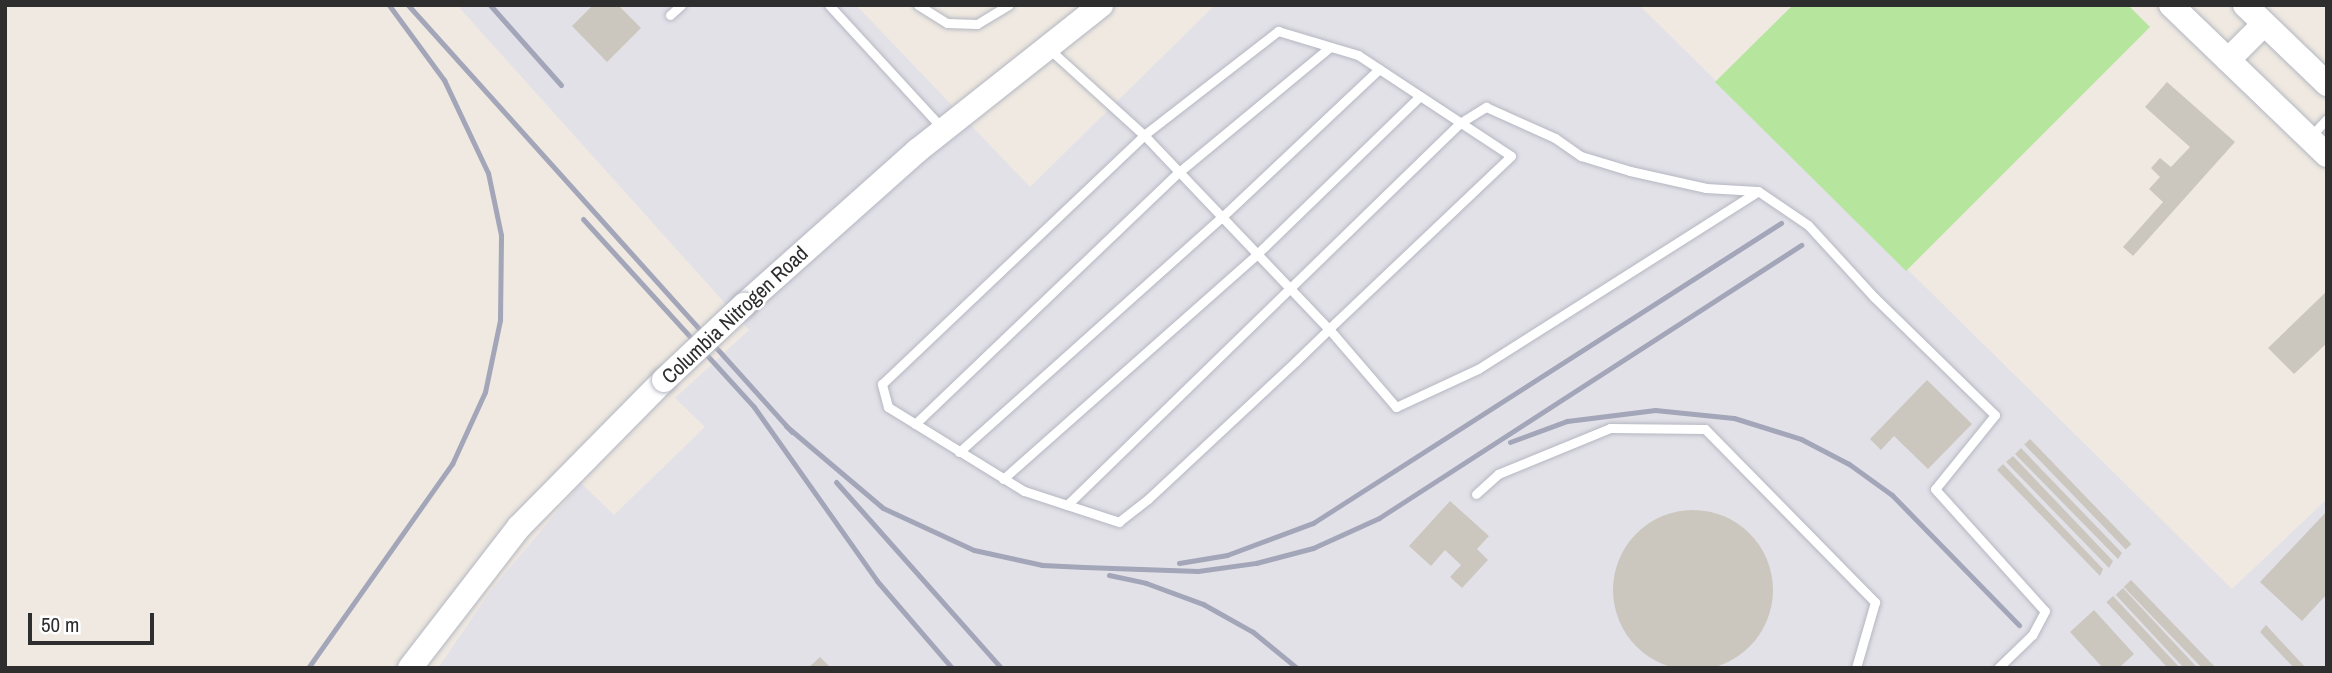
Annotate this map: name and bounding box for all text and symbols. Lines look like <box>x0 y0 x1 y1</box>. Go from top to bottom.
street label: Columbia Nitrogen Road <box>657 241 813 389</box>
scale bar <box>32 600 158 644</box>
text: 50 m <box>41 610 79 639</box>

